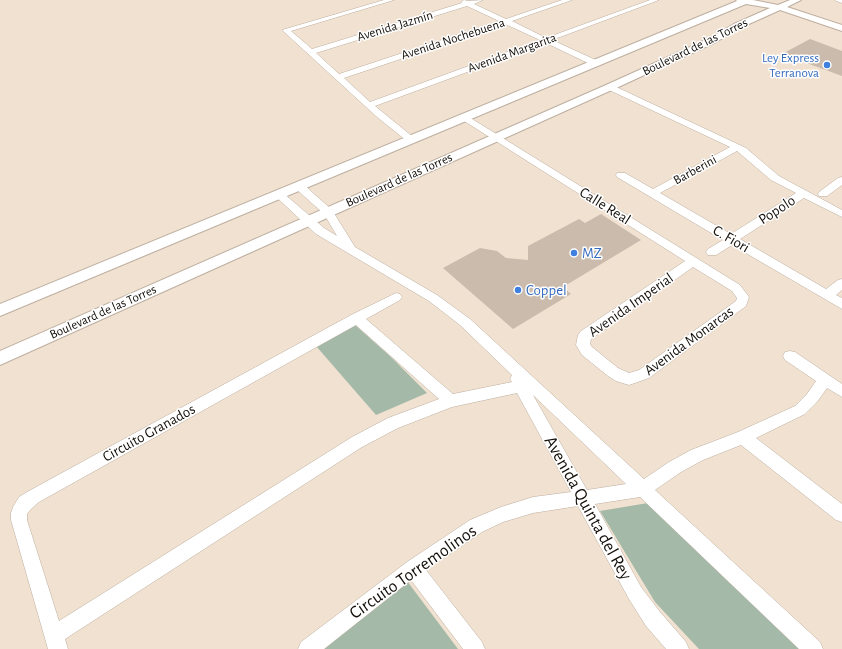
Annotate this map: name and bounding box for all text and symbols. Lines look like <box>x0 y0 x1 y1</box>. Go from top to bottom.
street label: Avenida Jazmín <box>355 7 435 45</box>
street label: Avenida Nochebuena <box>399 15 507 63</box>
street label: Boulevard de las Torres <box>640 15 750 79</box>
street label: Avenida Margarita <box>466 30 558 76</box>
place label: Ley Express Terranova <box>762 50 819 81</box>
marker: Ley Express Terranova <box>822 60 832 70</box>
street label: Boulevard de las Torres <box>343 149 455 211</box>
street label: Barberini <box>671 152 719 188</box>
street label: Calle Real <box>576 183 634 229</box>
street label: Popolo <box>755 191 799 229</box>
street label: C. Fiori <box>709 221 753 257</box>
place label: MZ <box>582 244 602 262</box>
marker: MZ <box>569 248 579 258</box>
street label: Avenida Imperial <box>585 269 677 341</box>
street label: Boulevard de las Torres <box>47 281 159 343</box>
place label: Coppel <box>526 281 567 299</box>
marker: Coppel <box>513 285 523 295</box>
street label: Avenida Monarcas <box>641 303 737 379</box>
street label: Circuito Granados <box>99 400 199 466</box>
street label: Avenida Quinta del Rey <box>539 432 637 584</box>
street label: Circuito Torremolinos <box>345 520 481 624</box>

